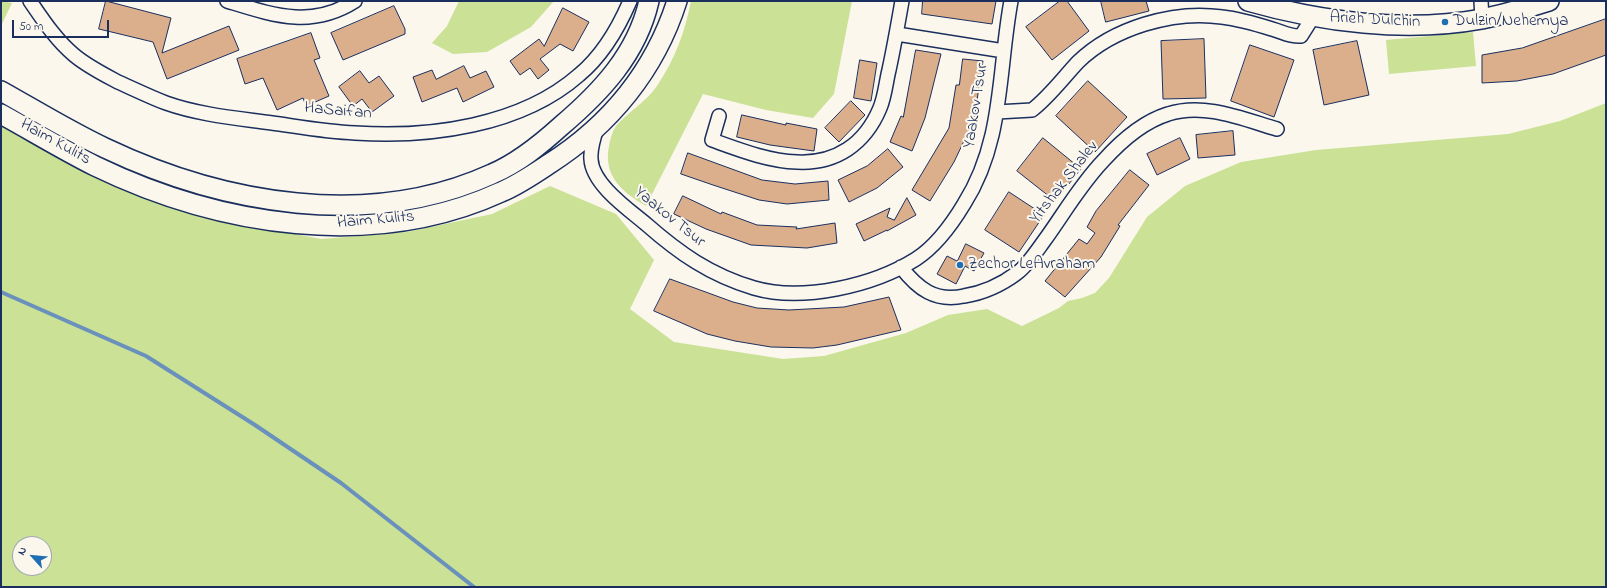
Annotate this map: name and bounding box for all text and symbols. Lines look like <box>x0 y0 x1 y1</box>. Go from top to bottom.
street label: Arieh Dulchin <box>1329 8 1421 34</box>
scale bar <box>14 12 111 38</box>
place label: Dulzin/Nehemya <box>1453 12 1568 32</box>
marker: Dulzin/Nehemya <box>1440 17 1450 27</box>
text: 50 m <box>19 18 43 36</box>
street label: Yaakov Tsur <box>960 62 994 150</box>
street label: HaSaifan <box>303 99 373 125</box>
street label: Haim Kulits <box>16 115 94 171</box>
street label: Yitshak Shalev <box>1026 138 1104 228</box>
street label: Yaakov Tsur <box>629 183 709 253</box>
street label: Haim Kulits <box>336 207 416 235</box>
place label: Zechor LeAvraham <box>968 255 1095 275</box>
marker: Zechor LeAvraham <box>955 260 965 270</box>
north arrow <box>12 536 52 576</box>
text: N <box>13 544 31 558</box>

